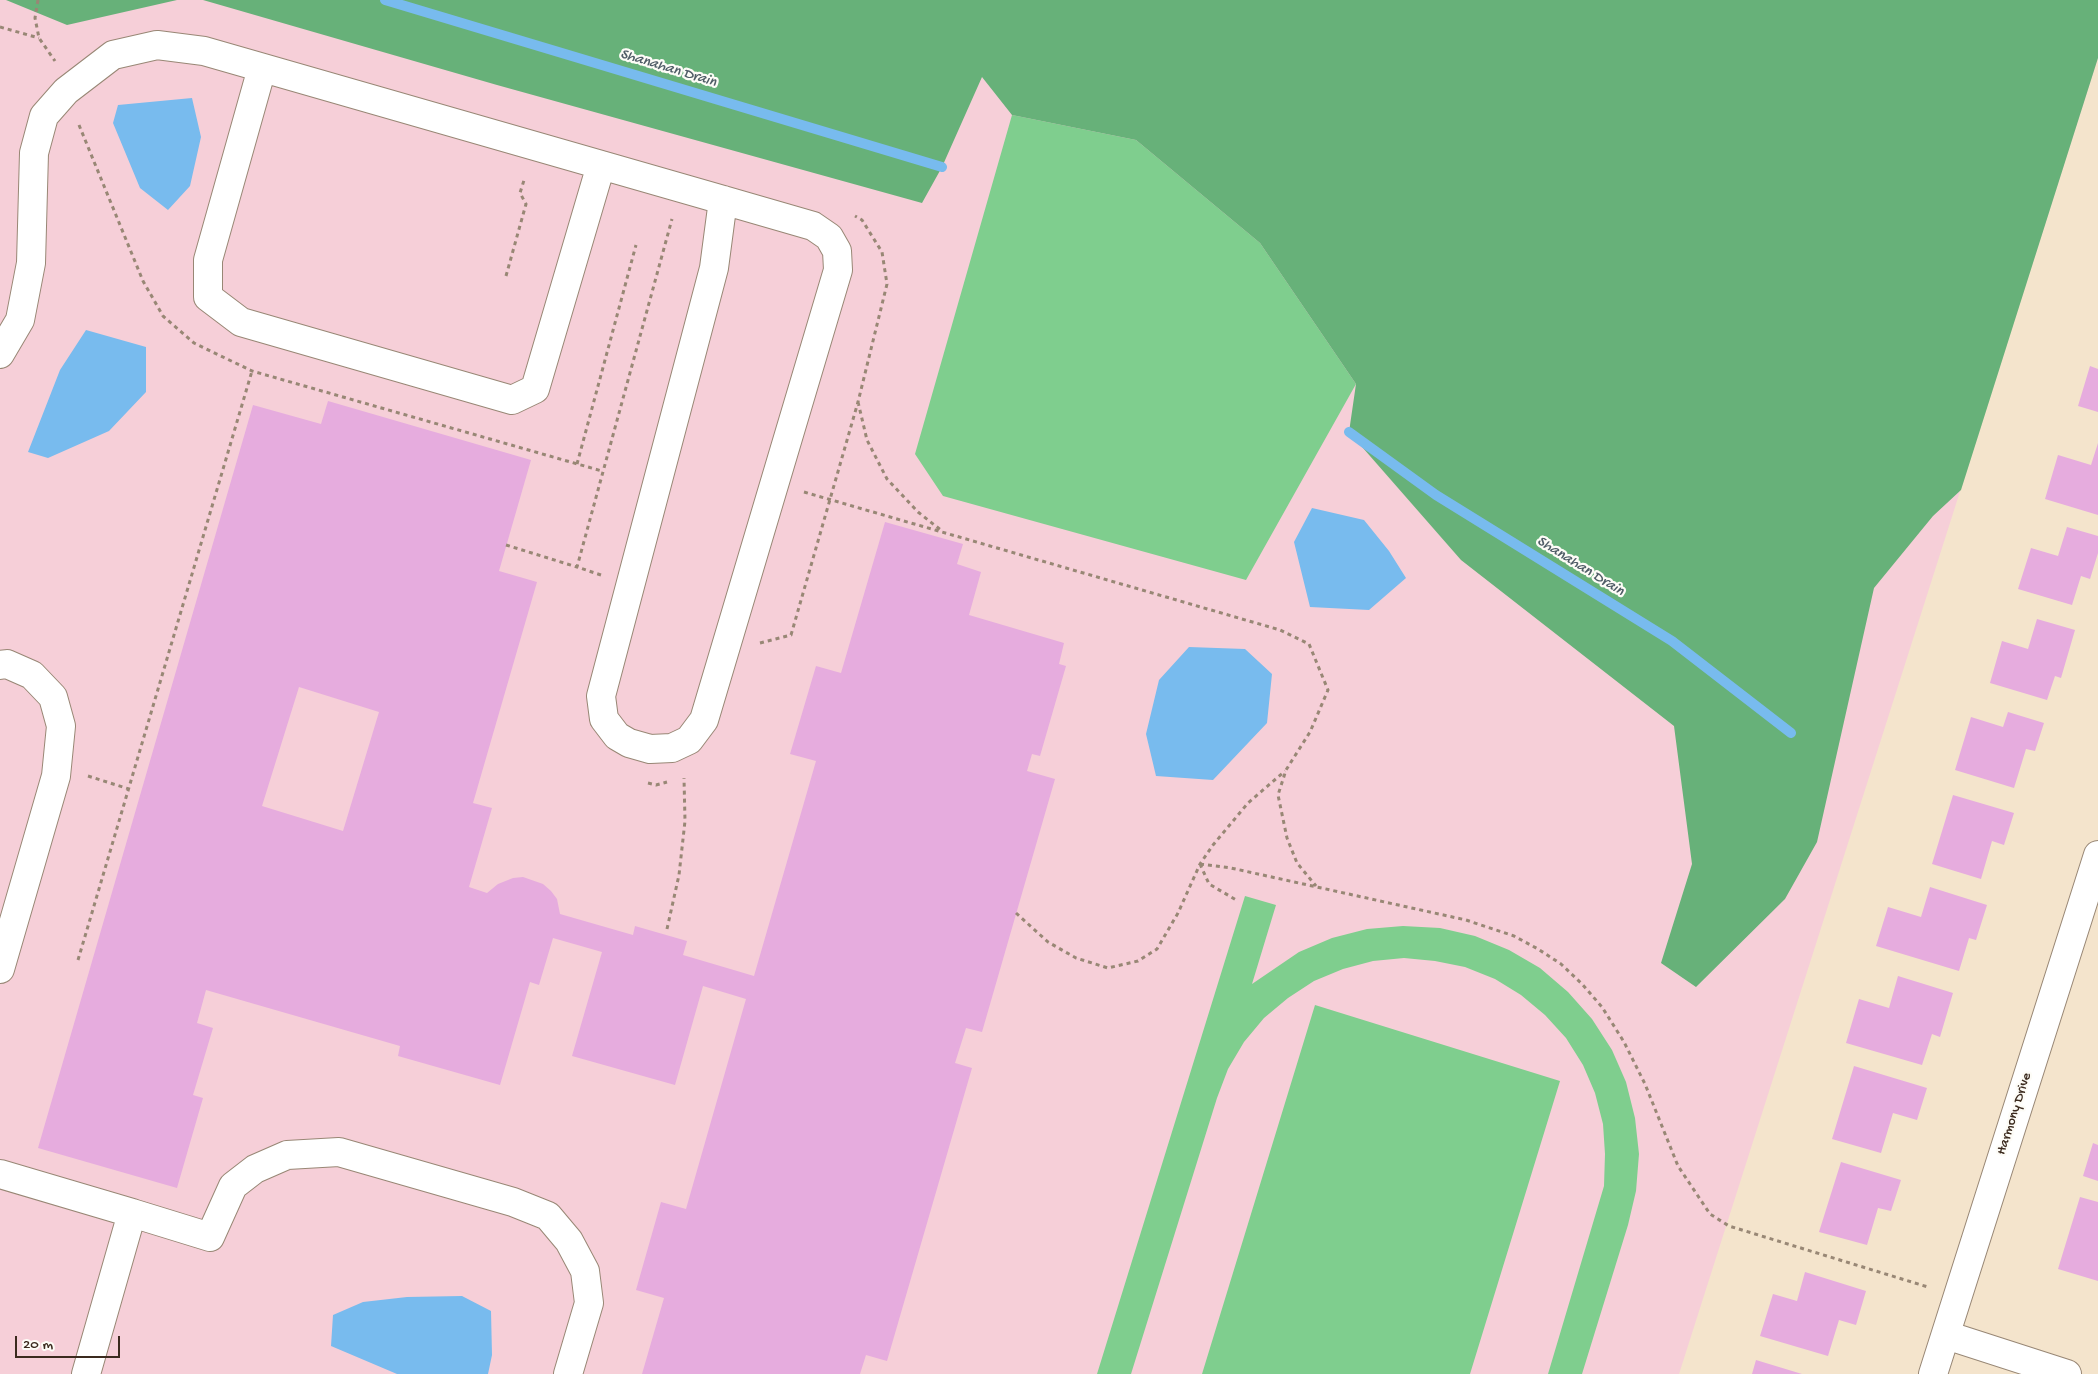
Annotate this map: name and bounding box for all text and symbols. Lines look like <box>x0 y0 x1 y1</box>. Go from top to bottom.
water label: Shanahan Drain <box>618 46 718 92</box>
water label: Shanahan Drain <box>1533 533 1627 601</box>
street label: Harmony Drive <box>1994 1071 2036 1157</box>
scale bar <box>18 1326 122 1358</box>
text: 20 m <box>23 1336 53 1354</box>

